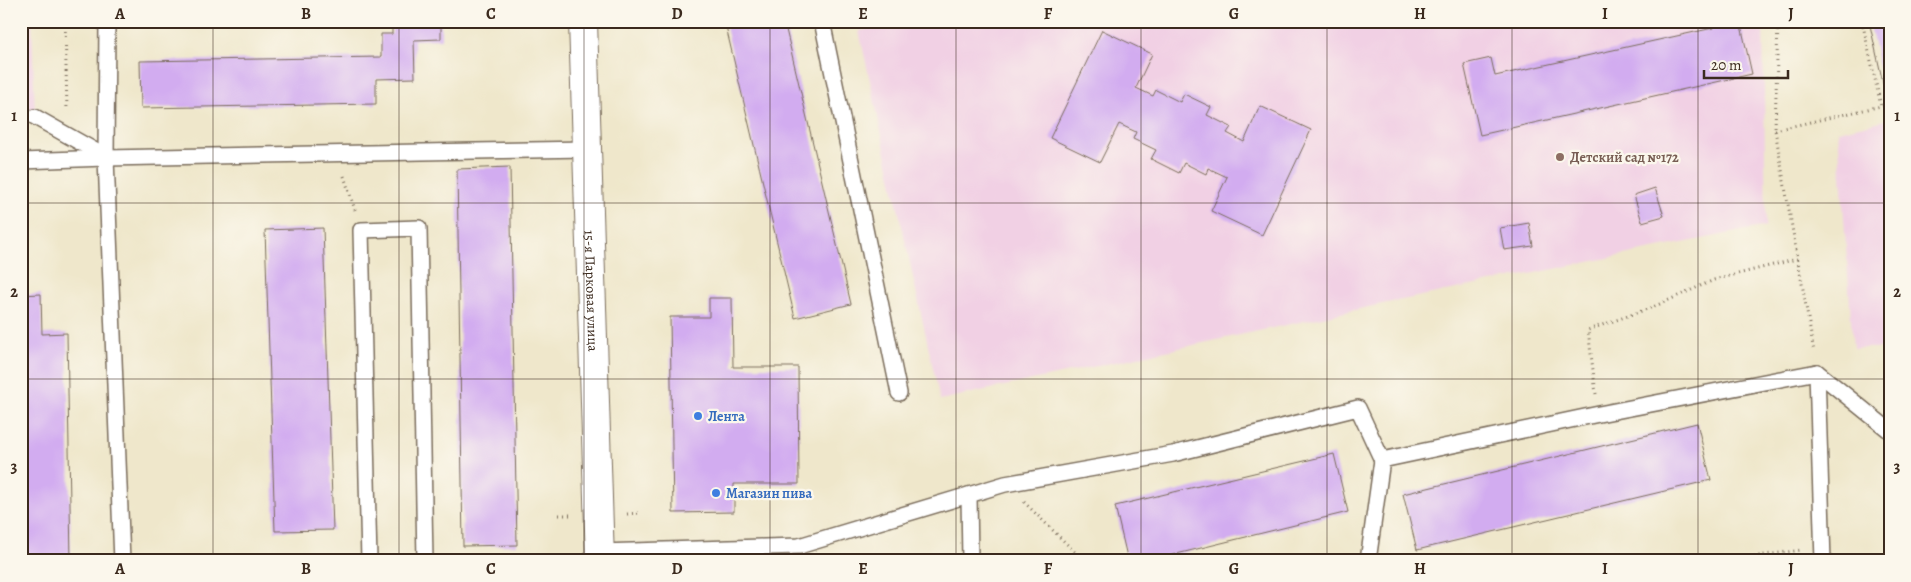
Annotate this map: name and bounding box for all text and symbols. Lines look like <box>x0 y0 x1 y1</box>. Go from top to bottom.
text: A <box>114 3 126 25</box>
text: B <box>301 3 311 25</box>
text: C <box>486 3 496 25</box>
text: D <box>671 3 683 25</box>
text: E <box>858 3 868 25</box>
text: F <box>1044 3 1053 25</box>
text: G <box>1229 3 1239 25</box>
text: H <box>1414 3 1426 25</box>
text: I <box>1602 3 1608 25</box>
text: J <box>1788 3 1794 25</box>
scale bar <box>1704 48 1787 80</box>
text: 20 m <box>1711 55 1742 75</box>
text: 1 <box>11 105 17 127</box>
text: 1 <box>1894 105 1900 127</box>
place label: Детский сад №172 <box>1570 148 1679 167</box>
marker: Детский сад №172 <box>1554 151 1566 163</box>
street label: 15-я Парковая улица <box>580 230 603 352</box>
text: 2 <box>10 281 18 303</box>
text: 2 <box>1893 281 1901 303</box>
place label: Лента <box>708 407 745 426</box>
marker: Лента <box>692 410 704 422</box>
text: 3 <box>11 456 18 478</box>
text: 3 <box>1894 456 1901 478</box>
place label: Магазин пива <box>726 484 812 503</box>
marker: Магазин пива <box>710 487 722 499</box>
text: A <box>114 558 126 580</box>
text: B <box>301 558 311 580</box>
text: C <box>486 558 496 580</box>
text: D <box>671 558 683 580</box>
text: E <box>858 558 868 580</box>
text: F <box>1044 558 1053 580</box>
text: G <box>1229 558 1239 580</box>
text: H <box>1414 558 1426 580</box>
text: I <box>1602 558 1608 580</box>
text: J <box>1788 558 1794 580</box>

